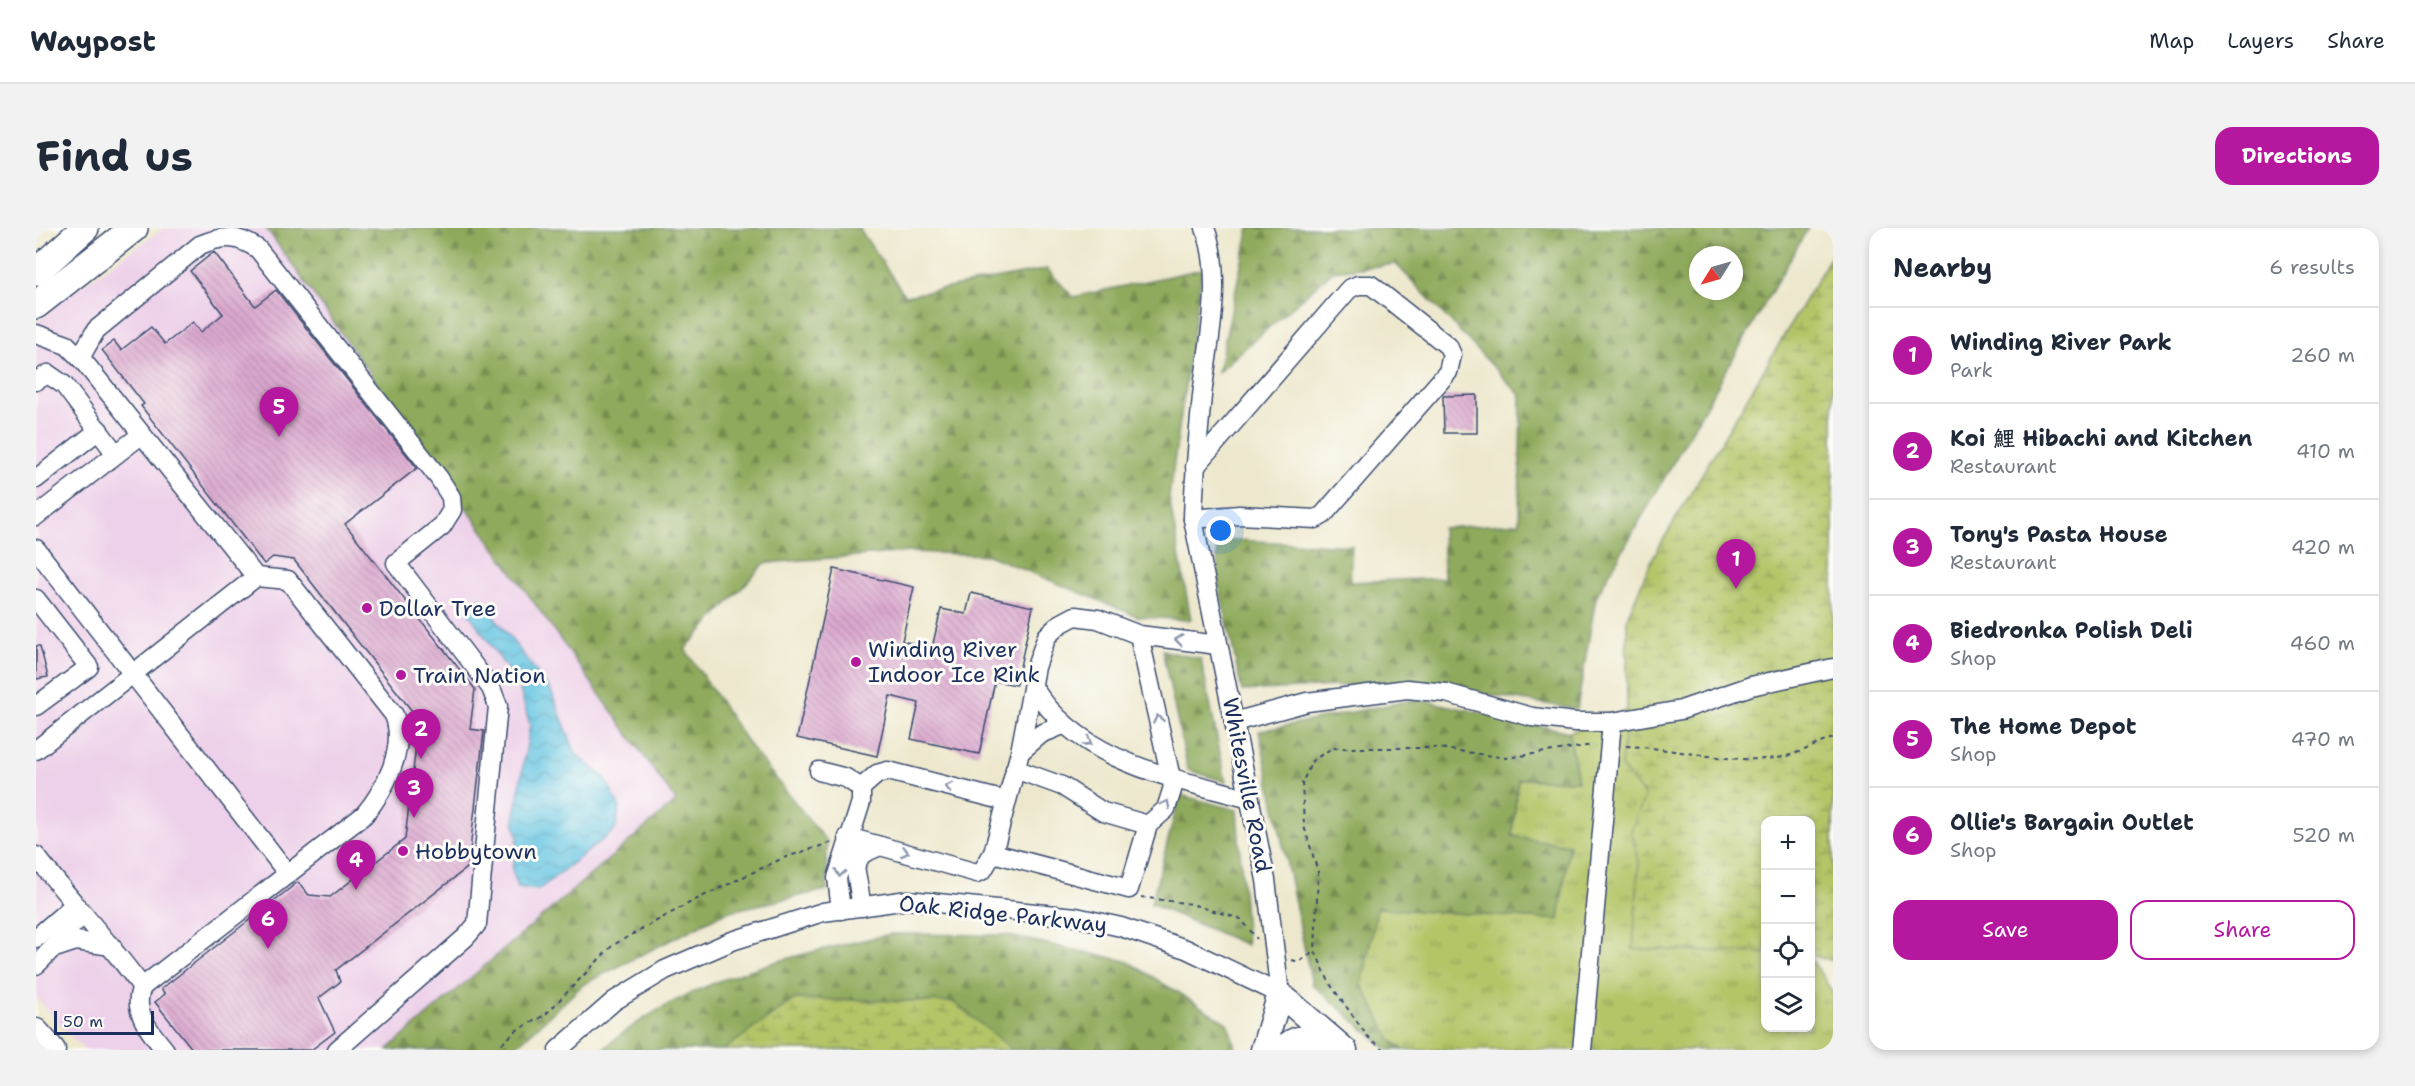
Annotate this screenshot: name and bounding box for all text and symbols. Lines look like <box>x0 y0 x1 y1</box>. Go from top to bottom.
text: Waypost <box>30 22 156 60</box>
text: Map <box>2149 27 2194 55</box>
text: Layers <box>2227 27 2294 55</box>
text: Share <box>2327 27 2385 55</box>
button: Directions <box>2215 127 2379 185</box>
text: Find us <box>36 128 193 184</box>
north arrow <box>1689 246 1743 300</box>
text: Nearby <box>1893 250 1992 285</box>
text: 6 results <box>2269 254 2355 280</box>
text: Winding River Park <box>1950 328 2172 357</box>
text: 1 <box>1908 342 1917 368</box>
text: 260 m <box>2290 342 2355 368</box>
text: Park <box>1950 357 1993 383</box>
pin: 5 <box>260 388 298 437</box>
text: Koi 鯉 Hibachi and Kitchen <box>1950 424 2252 453</box>
text: 2 <box>1906 438 1920 464</box>
text: 410 m <box>2296 438 2355 464</box>
text: Restaurant <box>1950 453 2057 479</box>
your location <box>1206 516 1235 545</box>
text: Tony's Pasta House <box>1950 520 2168 549</box>
text: 3 <box>1906 534 1920 560</box>
text: 420 m <box>2291 534 2355 560</box>
pin: 1 <box>1716 540 1756 589</box>
text: Restaurant <box>1950 549 2057 575</box>
place label: Dollar Tree <box>379 594 496 623</box>
marker: Dollar Tree <box>360 601 374 615</box>
text: Biedronka Polish Deli <box>1950 616 2193 645</box>
text: 4 <box>1906 630 1920 656</box>
text: 460 m <box>2290 630 2355 656</box>
one-way arrow <box>1174 634 1183 647</box>
place label: Winding River Indoor Ice Rink <box>868 635 1040 689</box>
text: Shop <box>1950 645 1997 671</box>
marker: Winding River Indoor Ice Rink <box>849 655 863 669</box>
place label: Train Nation <box>413 661 546 690</box>
marker: Train Nation <box>394 668 408 682</box>
street label: Whitesville Road <box>1216 695 1278 875</box>
pin: 2 <box>402 710 440 759</box>
text: The Home Depot <box>1950 712 2136 741</box>
one-way arrow <box>1152 715 1165 725</box>
text: 5 <box>1906 726 1919 752</box>
text: 470 m <box>2291 726 2355 752</box>
one-way arrow <box>1082 735 1092 747</box>
text: Shop <box>1950 741 1997 767</box>
pin: 3 <box>394 768 434 818</box>
one-way arrow <box>944 781 954 794</box>
one-way arrow <box>1159 799 1171 810</box>
text: Ollie's Bargain Outlet <box>1950 808 2194 837</box>
map controls <box>1761 816 1815 1032</box>
button: + <box>1761 816 1815 870</box>
text: 6 <box>1906 822 1920 848</box>
text: 520 m <box>2292 822 2355 848</box>
place label: Hobbytown <box>415 837 537 866</box>
text: Shop <box>1950 837 1997 863</box>
pin: 4 <box>336 840 376 890</box>
marker: Hobbytown <box>396 844 410 858</box>
one-way arrow <box>900 845 910 858</box>
one-way arrow <box>834 868 847 878</box>
button: − <box>1761 870 1815 924</box>
street label: Oak Ridge Parkway <box>897 889 1109 939</box>
pin: 6 <box>248 900 288 949</box>
button: Save <box>1893 900 2118 960</box>
button: Share <box>2130 900 2355 960</box>
button: locate <box>1761 924 1815 978</box>
button: layers <box>1761 978 1815 1032</box>
scale bar <box>54 1008 154 1036</box>
text: 50 m <box>63 1011 103 1032</box>

